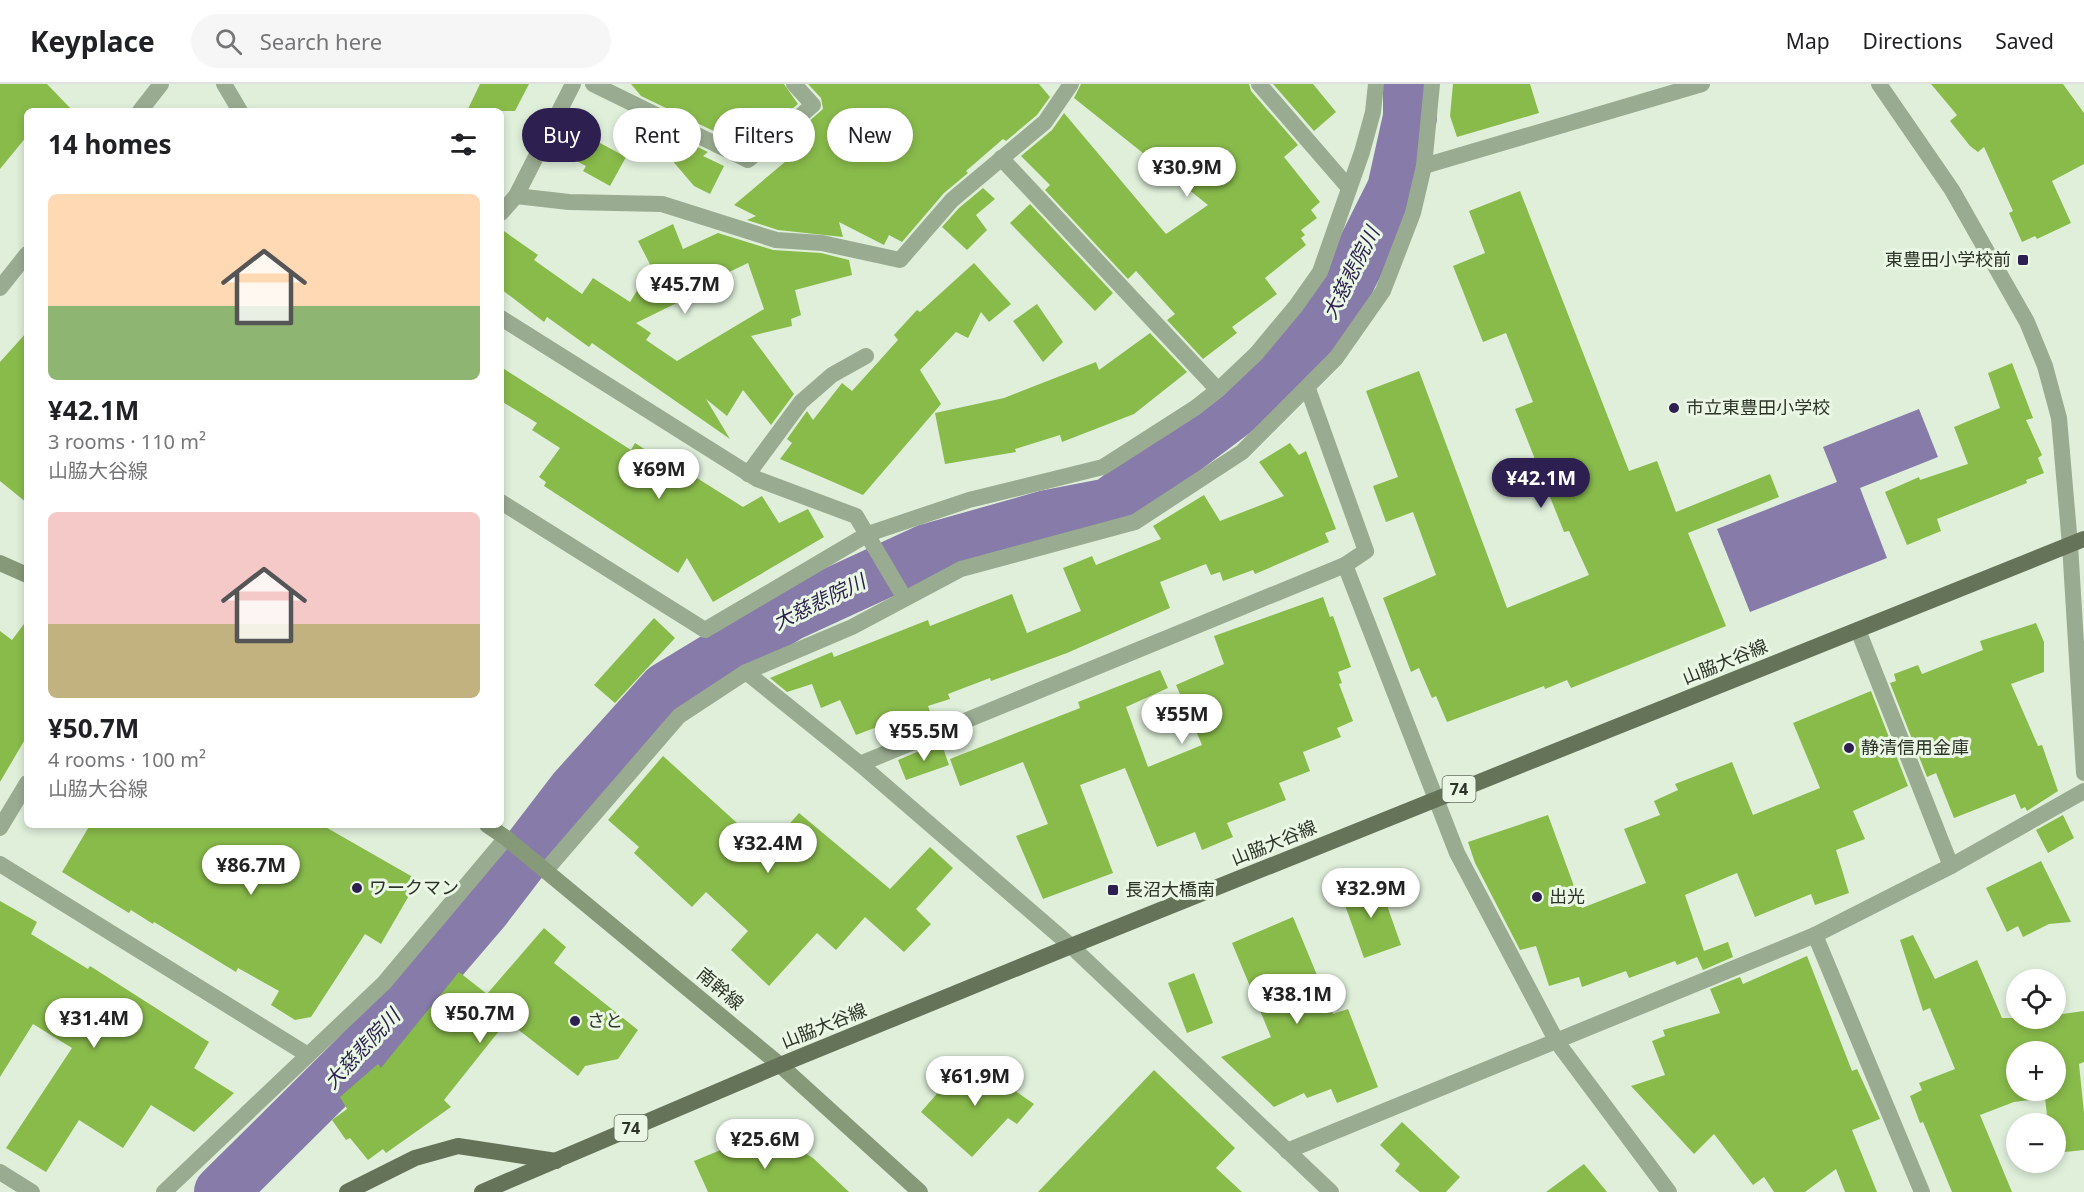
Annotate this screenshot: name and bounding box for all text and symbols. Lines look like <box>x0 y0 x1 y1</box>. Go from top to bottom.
search box <box>191 14 611 68</box>
text: Keyplace <box>30 22 155 60</box>
icon: search <box>212 25 245 58</box>
text: Search here <box>260 26 382 56</box>
text: Map <box>1786 27 1830 55</box>
text: Directions <box>1863 27 1962 55</box>
text: Saved <box>1995 27 2054 55</box>
chip: Buy <box>522 108 601 162</box>
chip: Rent <box>613 108 701 162</box>
chip: Filters <box>713 108 815 162</box>
chip: New <box>827 108 913 162</box>
text: 14 homes <box>48 126 172 162</box>
icon: filters <box>447 128 480 161</box>
pin: ¥30.9M <box>1138 147 1236 198</box>
text: ¥30.9M <box>1152 153 1222 180</box>
water label: 大慈悲院川 <box>1316 220 1386 323</box>
icon: home <box>210 233 318 341</box>
place label: 東豊田小学校前 <box>1885 247 2011 271</box>
marker: 東豊田小学校前 <box>2016 253 2030 267</box>
pin: ¥45.7M <box>636 264 734 315</box>
text: ¥45.7M <box>650 270 720 297</box>
text: ¥42.1M <box>48 392 139 428</box>
place label: 市立東豊田小学校 <box>1686 395 1830 419</box>
marker: 市立東豊田小学校 <box>1667 401 1681 415</box>
text: 3 rooms · 110 m² <box>48 428 206 455</box>
pin: ¥69M <box>623 449 695 500</box>
text: ¥69M <box>632 455 686 482</box>
text: 山脇大谷線 <box>48 457 148 484</box>
pin: ¥42.1M <box>1492 458 1590 509</box>
text: ¥42.1M <box>1506 464 1576 491</box>
icon: home <box>210 551 318 659</box>
water label: 大慈悲院川 <box>768 567 871 636</box>
street label: 山脇大谷線 <box>1678 633 1771 689</box>
pin: ¥55M <box>1146 694 1218 745</box>
text: ¥55M <box>1155 700 1209 727</box>
text: ¥50.7M <box>48 710 139 746</box>
pin: ¥55.5M <box>875 711 973 762</box>
text: ¥55.5M <box>889 717 959 744</box>
place label: 静清信用金庫 <box>1861 735 1969 759</box>
marker: 静清信用金庫 <box>1842 741 1856 755</box>
text: 4 rooms · 100 m² <box>48 746 206 773</box>
text: 山脇大谷線 <box>48 775 148 802</box>
road number: 74 <box>1442 776 1476 802</box>
street label: 山脇大谷線 <box>1227 814 1320 870</box>
pin: ¥32.4M <box>719 823 817 874</box>
text: ¥32.4M <box>733 829 803 856</box>
pin: ¥86.7M <box>202 845 300 896</box>
text: ¥86.7M <box>216 851 286 878</box>
pin: ¥32.9M <box>1322 868 1420 919</box>
text: ¥32.9M <box>1336 874 1406 901</box>
place label: ワークマン <box>369 875 459 899</box>
place label: 長沼大橋南 <box>1125 877 1215 901</box>
marker: ワークマン <box>350 881 364 895</box>
marker: 長沼大橋南 <box>1106 883 1120 897</box>
place label: 出光 <box>1549 884 1585 908</box>
marker: 出光 <box>1530 890 1544 904</box>
street label: 南幹線 <box>692 962 749 1015</box>
map controls <box>2006 969 2066 1173</box>
button: locate <box>2006 969 2066 1029</box>
pin: ¥38.1M <box>1248 974 1346 1025</box>
text: ¥38.1M <box>1262 980 1332 1007</box>
pin: ¥50.7M <box>431 993 529 1044</box>
street label: 山脇大谷線 <box>777 997 870 1053</box>
pin: ¥31.4M <box>45 998 143 1049</box>
text: ¥50.7M <box>445 999 515 1026</box>
water label: 大慈悲院川 <box>318 1001 407 1094</box>
text: ¥31.4M <box>59 1004 129 1031</box>
place label: さと <box>587 1008 623 1032</box>
marker: さと <box>568 1014 582 1028</box>
button: + <box>2006 1041 2066 1101</box>
pin: ¥61.9M <box>926 1056 1024 1107</box>
text: ¥61.9M <box>940 1062 1010 1089</box>
button: − <box>2006 1113 2066 1173</box>
road number: 74 <box>614 1115 648 1141</box>
pin: ¥25.6M <box>716 1119 814 1170</box>
text: ¥25.6M <box>730 1125 800 1152</box>

